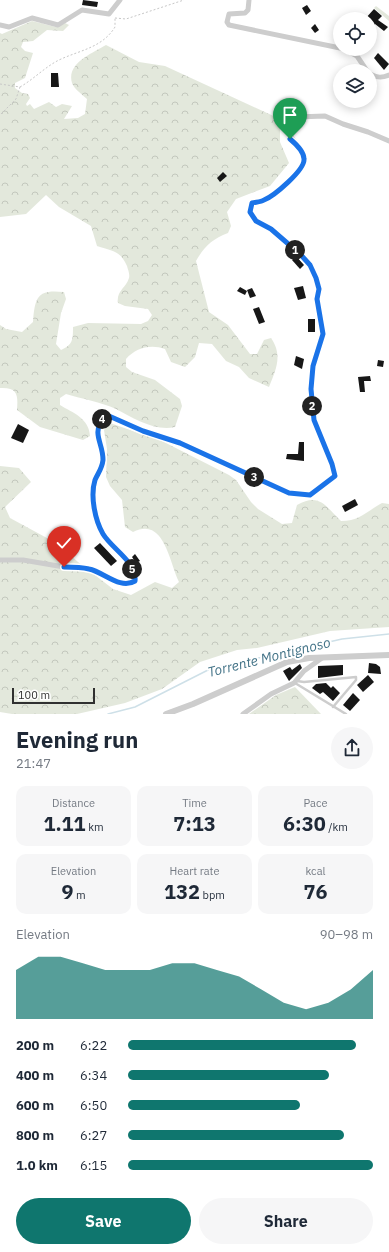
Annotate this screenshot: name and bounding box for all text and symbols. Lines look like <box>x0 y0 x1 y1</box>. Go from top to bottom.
map controls <box>333 12 377 108</box>
button: locate <box>333 12 377 56</box>
button: layers <box>333 64 377 108</box>
pin <box>273 98 307 139</box>
icon: arrive <box>279 104 301 126</box>
pin: 1 <box>285 240 305 260</box>
text: 1 <box>292 243 298 257</box>
pin: 2 <box>302 396 322 416</box>
text: 2 <box>309 399 315 413</box>
pin: 4 <box>92 409 112 429</box>
text: 4 <box>99 412 105 426</box>
pin: 3 <box>244 467 264 487</box>
text: 3 <box>251 470 257 484</box>
pin <box>47 526 81 567</box>
icon: check <box>53 532 75 554</box>
pin: 5 <box>122 559 142 579</box>
text: 5 <box>129 562 135 576</box>
water label: Torrente Montignoso <box>205 633 333 681</box>
scale bar <box>12 686 95 705</box>
text: 100 m <box>18 688 50 702</box>
text: Evening run <box>16 725 138 754</box>
button: share <box>331 727 373 769</box>
text: 21:47 <box>16 755 51 772</box>
text: Distance <box>52 796 95 810</box>
text: Time <box>182 796 207 810</box>
text: Pace <box>304 796 327 810</box>
text: 1.11 <box>43 810 86 837</box>
text: 7:13 <box>173 810 216 837</box>
text: 6:30 <box>283 810 326 837</box>
text: km <box>86 820 104 834</box>
text: /km <box>326 820 348 834</box>
text: Elevation <box>51 864 96 878</box>
text: Heart rate <box>170 864 219 878</box>
text: kcal <box>305 864 326 878</box>
text: 9 <box>61 878 73 905</box>
text: 132 <box>164 878 200 905</box>
text: 76 <box>304 878 328 905</box>
text: m <box>73 888 86 902</box>
text: bpm <box>200 888 225 902</box>
text: Elevation <box>16 926 70 943</box>
text: 90–98 m <box>320 926 373 943</box>
text: 200 m <box>16 1037 54 1054</box>
text: 6:22 <box>80 1037 107 1054</box>
text: 400 m <box>16 1067 54 1084</box>
text: 6:34 <box>80 1067 107 1084</box>
text: 600 m <box>16 1097 54 1114</box>
text: 6:50 <box>80 1097 107 1114</box>
text: 800 m <box>16 1127 54 1144</box>
text: 6:27 <box>80 1127 107 1144</box>
text: 1.0 km <box>16 1157 58 1174</box>
text: 6:15 <box>80 1157 107 1174</box>
button: Save <box>16 1198 191 1244</box>
button: Share <box>199 1198 373 1244</box>

